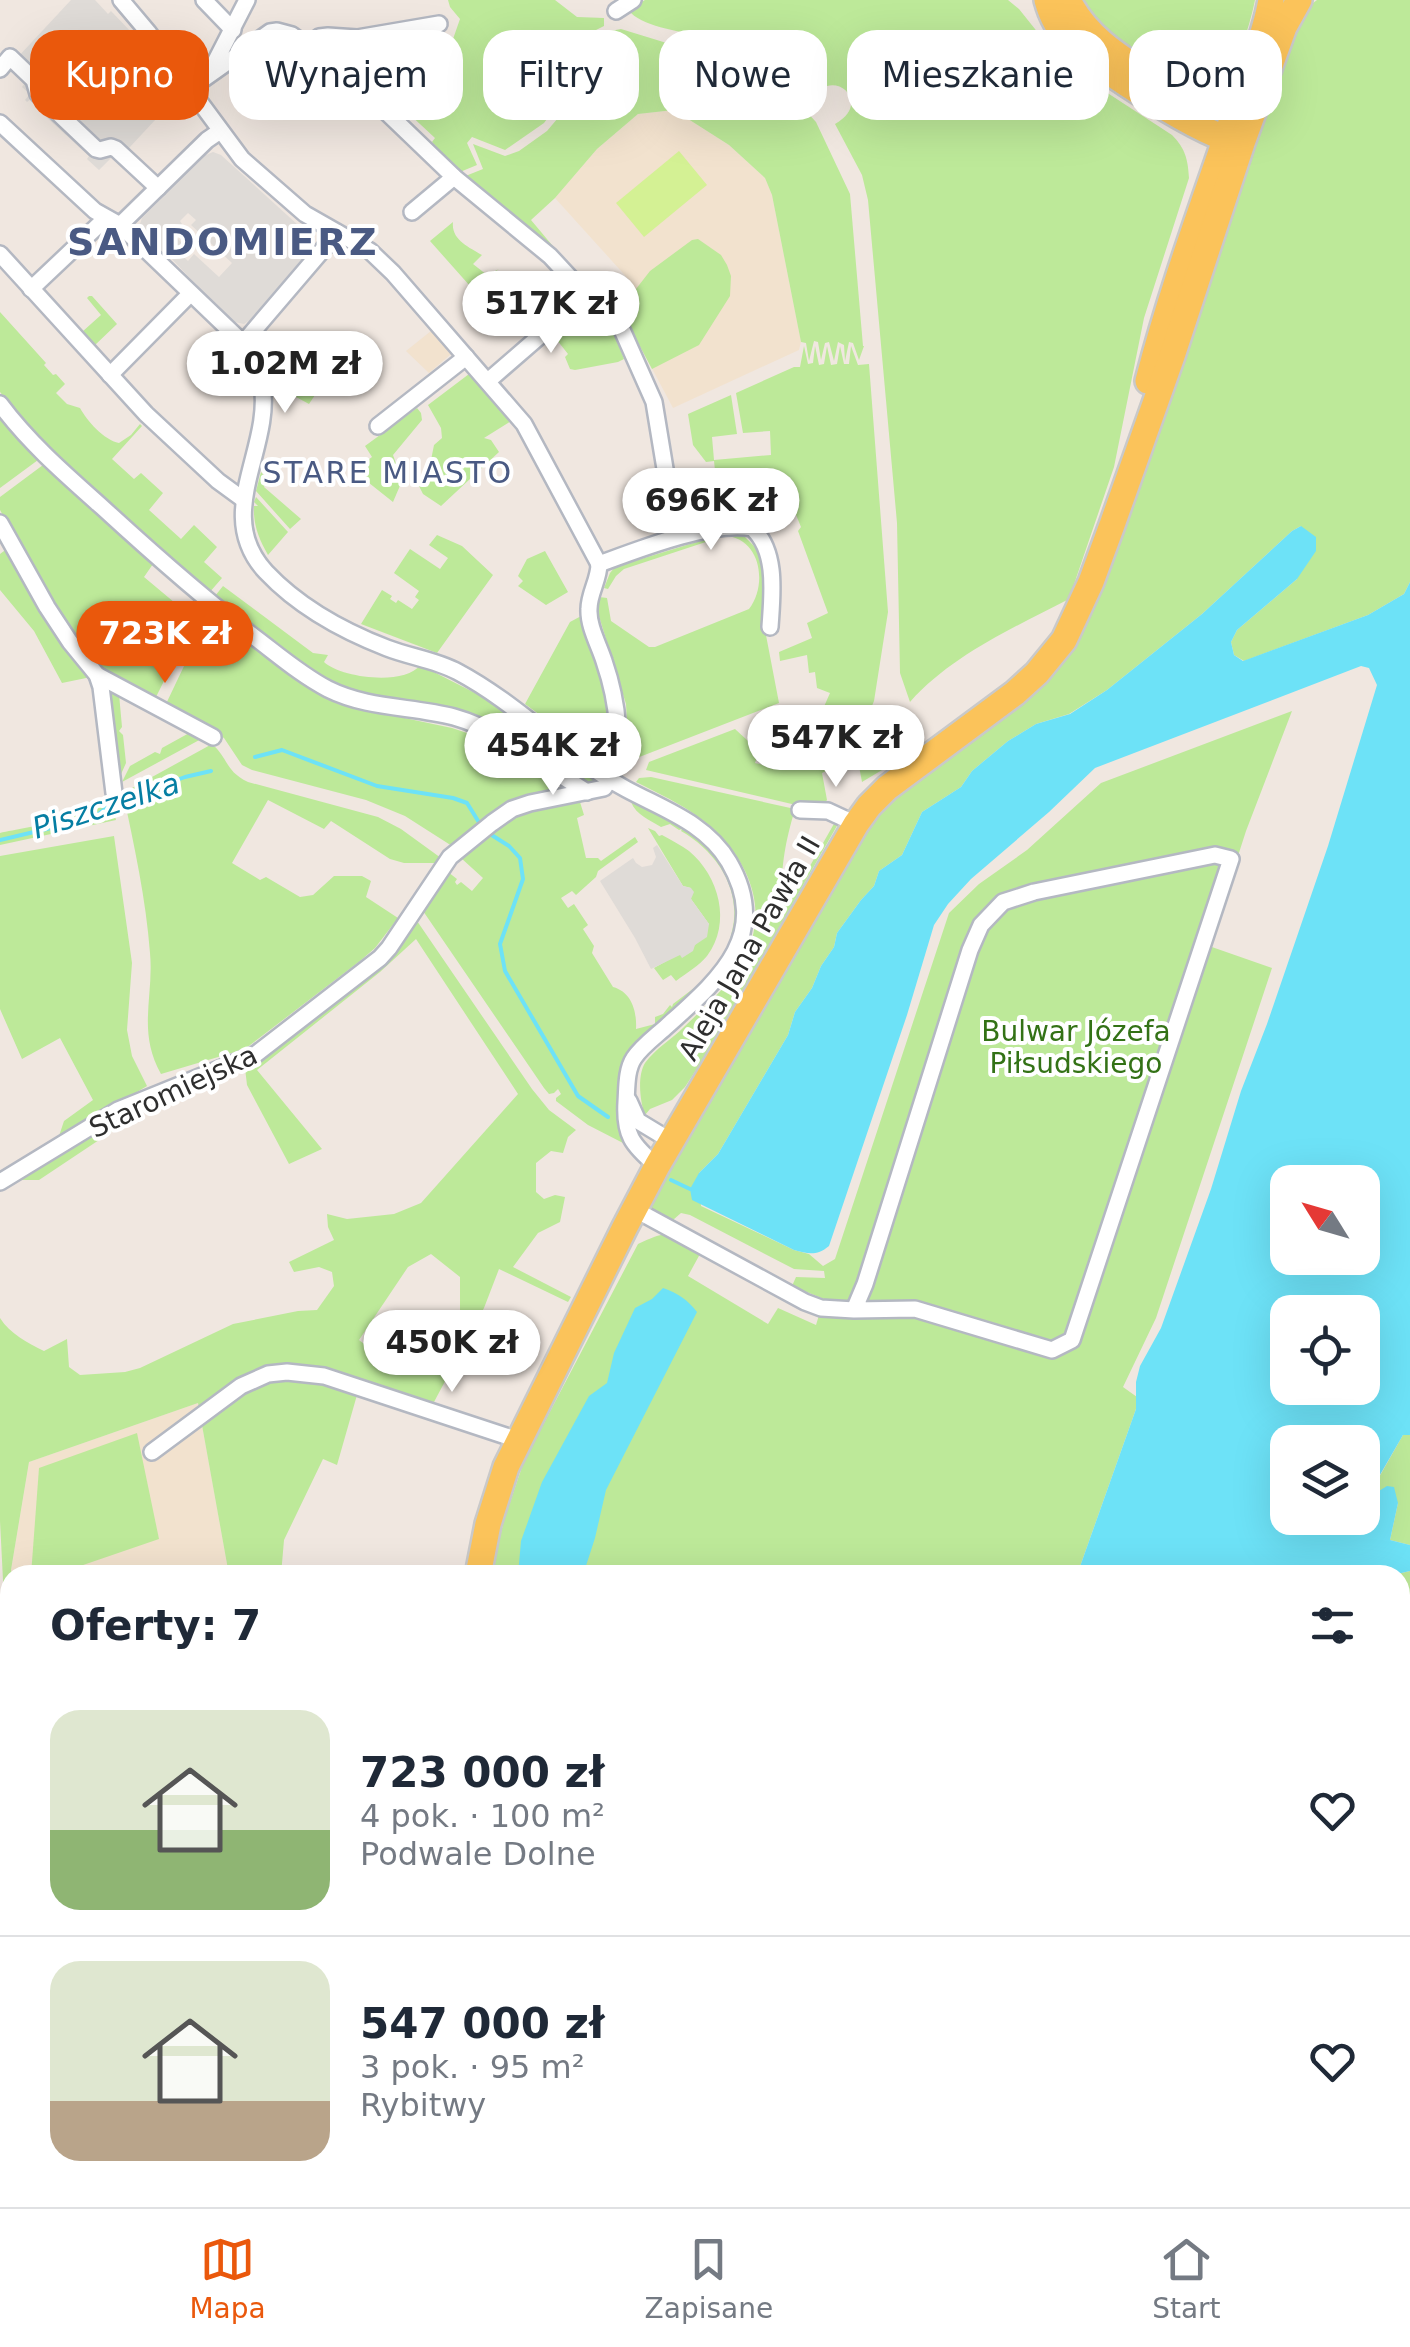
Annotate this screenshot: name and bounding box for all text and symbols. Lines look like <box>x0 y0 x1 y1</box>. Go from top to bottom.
chip: Kupno <box>30 30 209 120</box>
chip: Wynajem <box>229 30 463 120</box>
chip: Filtry <box>483 30 639 120</box>
chip: Nowe <box>659 30 827 120</box>
chip: Mieszkanie <box>847 30 1109 120</box>
chip: Dom <box>1129 30 1282 120</box>
district label: SANDOMIERZ <box>67 220 379 264</box>
pin: 517K zł <box>459 271 643 356</box>
text: 517K zł <box>484 284 618 322</box>
pin: 1.02M zł <box>182 331 388 416</box>
text: 1.02M zł <box>209 344 361 382</box>
district label: STARE MIASTO <box>262 455 514 490</box>
pin: 696K zł <box>619 468 803 553</box>
text: 696K zł <box>644 481 778 519</box>
pin: 723K zł <box>73 601 257 686</box>
text: 723K zł <box>98 614 232 652</box>
pin: 547K zł <box>744 705 928 790</box>
pin: 454K zł <box>461 713 645 798</box>
text: 547K zł <box>769 718 903 756</box>
text: 454K zł <box>486 726 620 764</box>
water label: Piszczelka <box>28 765 184 846</box>
street label: Aleja Jana Pawła II <box>672 830 827 1066</box>
park label: Bulwar Józefa Piłsudskiego <box>981 1015 1171 1080</box>
street label: Staromiejska <box>84 1038 262 1145</box>
north arrow <box>1270 1165 1380 1275</box>
map controls <box>1270 1165 1380 1535</box>
button: locate <box>1270 1295 1380 1405</box>
pin: 450K zł <box>360 1310 544 1395</box>
text: 450K zł <box>385 1323 519 1361</box>
button: layers <box>1270 1425 1380 1535</box>
icon: filters <box>1305 1598 1360 1653</box>
text: Oferty: 7 <box>50 1601 261 1650</box>
text: 723 000 zł <box>360 1748 605 1797</box>
icon: home <box>130 1750 250 1870</box>
icon: heart <box>1305 1783 1360 1838</box>
text: 4 pok. · 100 m² <box>360 1797 605 1835</box>
text: Podwale Dolne <box>360 1835 596 1873</box>
text: 547 000 zł <box>360 1999 605 2048</box>
icon: home <box>130 2001 250 2121</box>
icon: heart <box>1305 2034 1360 2089</box>
text: 3 pok. · 95 m² <box>360 2048 585 2086</box>
text: Rybitwy <box>360 2086 486 2124</box>
tab: Mapa <box>189 2232 266 2325</box>
tab: Zapisane <box>645 2232 773 2325</box>
tab: Start <box>1152 2232 1221 2325</box>

